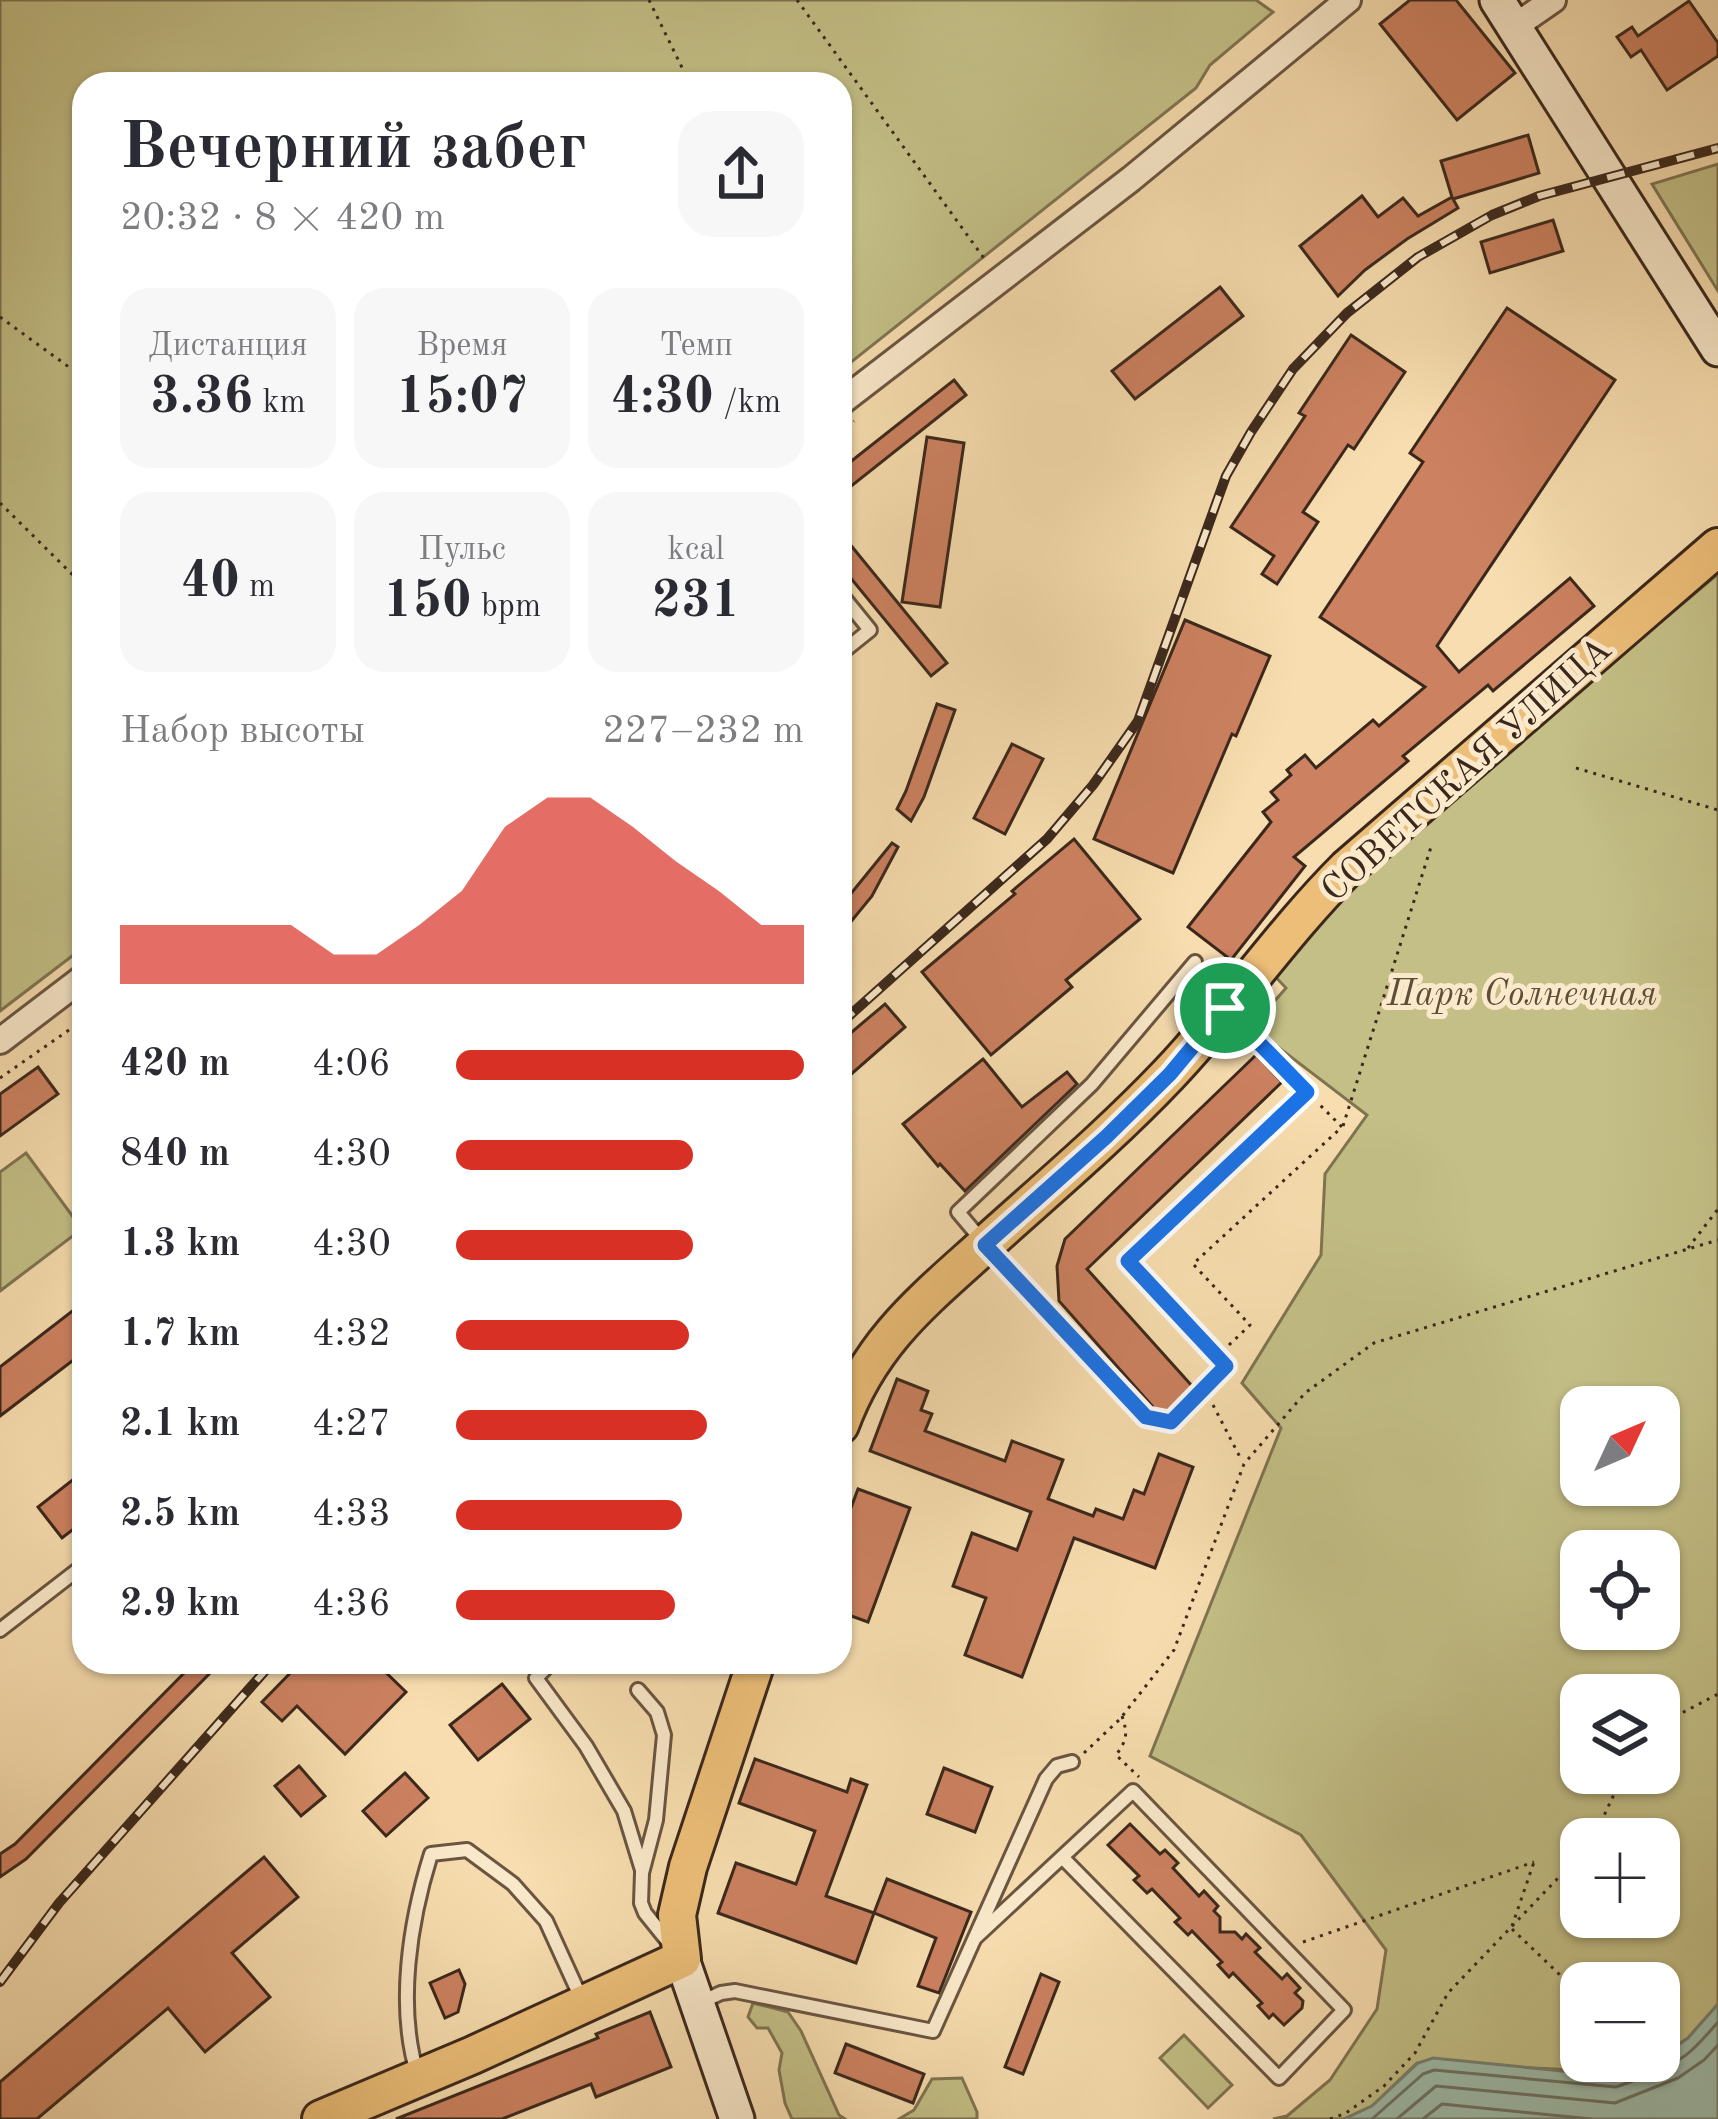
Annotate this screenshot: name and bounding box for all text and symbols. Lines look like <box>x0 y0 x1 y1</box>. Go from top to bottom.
button: share <box>678 111 804 237</box>
text: Вечерний забег <box>120 117 587 183</box>
text: 20:32 · 8 × 420 m <box>120 199 445 238</box>
text: Дистанция <box>148 330 308 363</box>
text: Время <box>416 330 508 363</box>
text: Темп <box>659 330 733 363</box>
text: 3.36 <box>150 373 253 424</box>
text: 15:07 <box>396 373 528 424</box>
text: 4:30 <box>611 373 714 424</box>
text: km <box>253 387 306 420</box>
text: /km <box>714 387 781 420</box>
text: Пульс <box>418 534 506 567</box>
text: kcal <box>668 534 724 567</box>
text: 40 <box>181 557 240 608</box>
text: m <box>240 571 275 604</box>
text: 150 <box>383 577 472 628</box>
text: 231 <box>652 577 740 628</box>
text: bpm <box>472 591 541 624</box>
street label: СОВЕТСКАЯ УЛИЦА <box>1316 632 1619 910</box>
text: Набор высоты <box>120 712 365 751</box>
text: 227–232 m <box>602 712 804 751</box>
pin <box>1174 957 1276 1059</box>
icon: arrive <box>1192 975 1258 1041</box>
park label: Парк Солнечная <box>1386 977 1657 1014</box>
text: 420 m <box>120 1045 230 1084</box>
text: 4:06 <box>312 1045 391 1084</box>
text: 840 m <box>120 1135 230 1174</box>
text: 4:30 <box>312 1135 391 1174</box>
text: 1.3 km <box>120 1225 240 1264</box>
text: 4:30 <box>312 1225 391 1264</box>
text: 1.7 km <box>120 1315 240 1354</box>
text: 4:32 <box>312 1315 391 1354</box>
north arrow <box>1560 1386 1680 1506</box>
map controls <box>1560 1386 1680 2082</box>
text: 2.1 km <box>120 1405 240 1444</box>
text: 4:27 <box>312 1405 391 1444</box>
text: 2.5 km <box>120 1495 240 1534</box>
text: 4:33 <box>312 1495 391 1534</box>
button: locate <box>1560 1530 1680 1650</box>
text: 2.9 km <box>120 1585 240 1624</box>
text: 4:36 <box>312 1585 391 1624</box>
button: layers <box>1560 1674 1680 1794</box>
button: + <box>1560 1818 1680 1938</box>
button: − <box>1560 1962 1680 2082</box>

